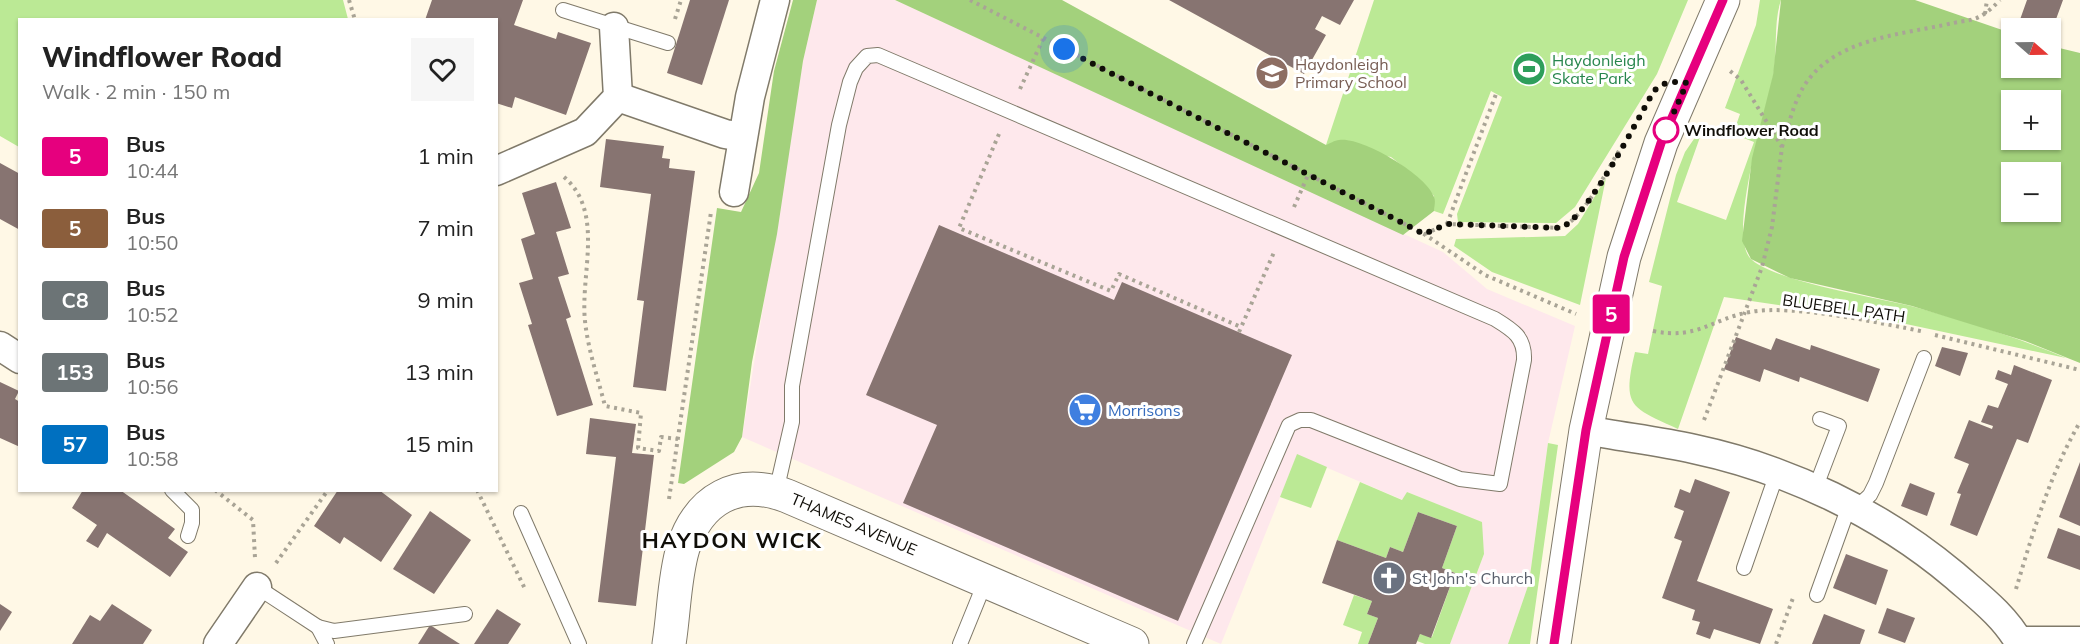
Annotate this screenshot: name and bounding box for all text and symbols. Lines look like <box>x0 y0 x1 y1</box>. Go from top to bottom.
north arrow <box>2001 18 2061 78</box>
map controls <box>2001 18 2061 222</box>
your location <box>1049 34 1079 64</box>
button: heart <box>411 38 474 101</box>
text: Windflower Road <box>42 39 282 74</box>
place label: Haydonleigh Skate Park <box>1552 50 1646 88</box>
sports icon: Haydonleigh Skate Park <box>1511 51 1547 87</box>
place label: Haydonleigh Primary School <box>1295 54 1407 92</box>
school or university icon: Haydonleigh Primary School <box>1254 55 1290 91</box>
text: Walk · 2 min · 150 m <box>42 79 230 104</box>
button: + <box>2001 90 2061 150</box>
marker: Windflower Road <box>1653 117 1679 143</box>
place label: Windflower Road <box>1684 120 1819 140</box>
text: Bus <box>126 130 165 158</box>
text: 1 min <box>418 142 474 170</box>
text: 5 <box>69 143 81 169</box>
text: 10:44 <box>126 158 179 183</box>
button: − <box>2001 162 2061 222</box>
text: Bus <box>126 202 165 230</box>
text: 7 min <box>418 214 474 242</box>
text: 5 <box>69 215 81 241</box>
text: 10:50 <box>126 230 179 255</box>
text: Bus <box>126 274 165 302</box>
text: 9 min <box>418 286 474 314</box>
text: C8 <box>62 287 89 313</box>
street label: BLUEBELL PATH <box>1781 289 1907 327</box>
line badge: 5 <box>1592 294 1630 334</box>
text: 5 <box>1605 301 1617 327</box>
text: 10:52 <box>126 302 179 327</box>
text: Bus <box>126 346 165 374</box>
text: 13 min <box>404 358 474 386</box>
text: 153 <box>56 359 94 385</box>
text: 10:56 <box>126 374 179 399</box>
supermarket icon: Morrisons <box>1067 392 1103 428</box>
place label: Morrisons <box>1108 400 1181 420</box>
text: Bus <box>126 418 165 446</box>
text: 15 min <box>404 430 474 458</box>
text: 57 <box>62 431 88 457</box>
text: 10:58 <box>126 446 179 471</box>
street label: THAMES AVENUE <box>788 488 920 560</box>
district label: HAYDON WICK <box>642 526 822 554</box>
church icon: St John's Church <box>1371 560 1407 596</box>
place label: St John's Church <box>1412 568 1533 588</box>

